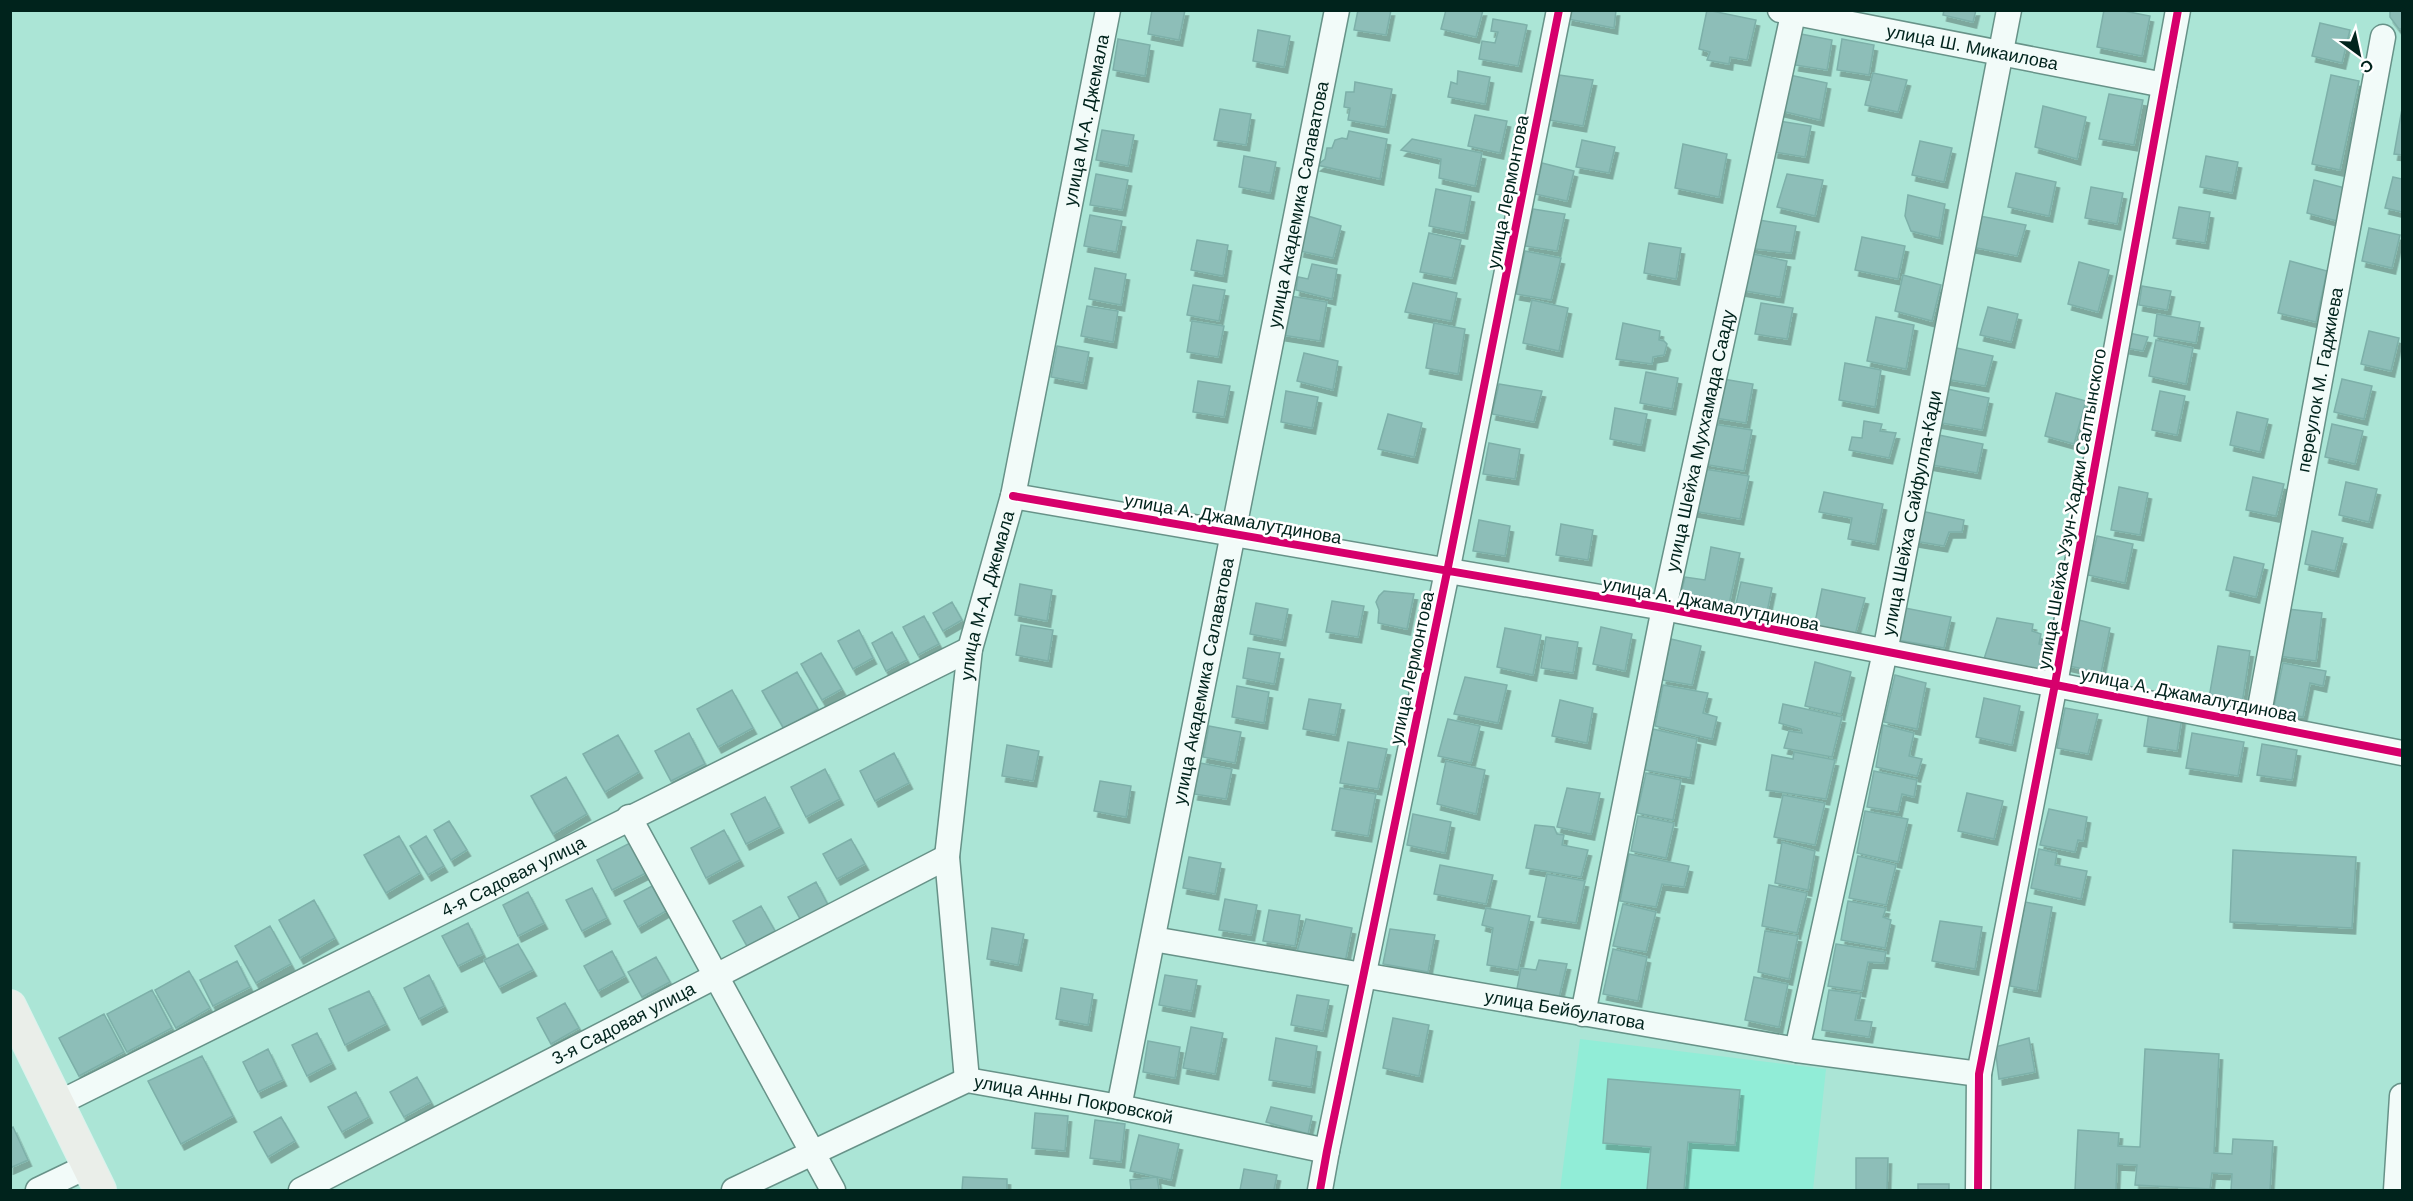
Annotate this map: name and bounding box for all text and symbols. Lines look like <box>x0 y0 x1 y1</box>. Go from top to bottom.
street label: улица Ш. Микаилова <box>1885 21 2061 74</box>
north arrow <box>2329 24 2389 84</box>
street label: улица М-А. Джемала <box>1060 32 1113 208</box>
text: С <box>2357 56 2376 77</box>
street label: улица Академика Салаватова <box>1264 78 1333 330</box>
street label: улица Лермонтова <box>1483 113 1533 271</box>
street label: переулок М. Гаджиева <box>2293 285 2347 474</box>
street label: улица Шейха Муххамада Сааду <box>1662 308 1739 574</box>
street label: улица Шейха Узун-Хаджи Салтынского <box>2034 347 2110 671</box>
street label: улица Шейха Сайфулла-Кади <box>1878 389 1945 638</box>
street label: улица А. Джамалутдинова <box>1123 490 1344 548</box>
street label: улица М-А. Джемала <box>957 507 1019 681</box>
street label: улица Академика Салаватова <box>1169 555 1238 807</box>
street label: улица А. Джамалутдинова <box>1601 573 1822 635</box>
street label: улица Лермонтова <box>1386 589 1438 746</box>
street label: улица А. Джамалутдинова <box>2079 664 2300 726</box>
street label: 4-я Садовая улица <box>438 832 590 921</box>
street label: 3-я Садовая улица <box>549 978 699 1069</box>
street label: улица Бейбулатова <box>1483 986 1648 1034</box>
street label: улица Анны Покровской <box>973 1071 1175 1128</box>

